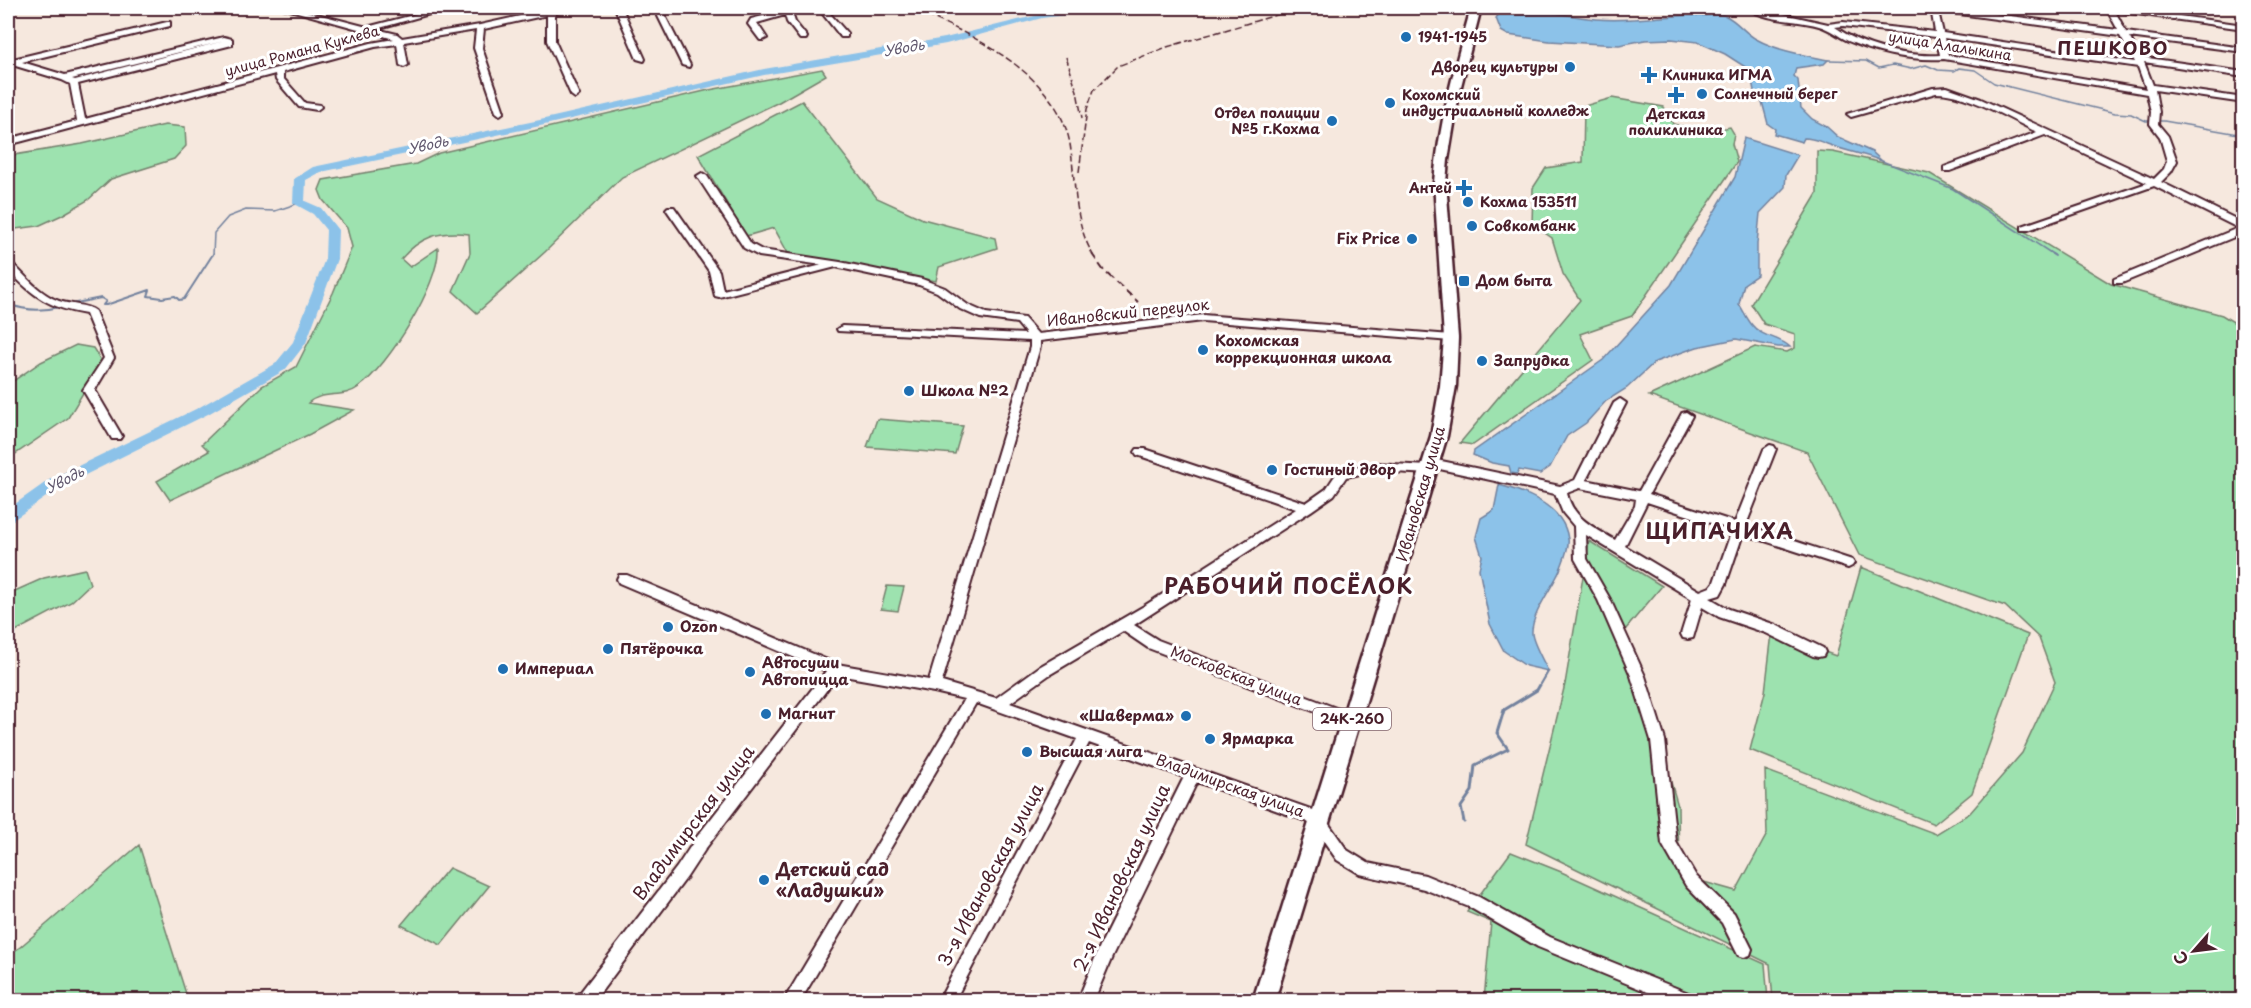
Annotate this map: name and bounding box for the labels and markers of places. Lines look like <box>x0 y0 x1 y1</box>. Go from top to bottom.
place label: 1941-1945 <box>1418 26 1487 47</box>
marker: 1941-1945 <box>1399 30 1413 44</box>
place label: Дворец культуры <box>1431 56 1558 77</box>
marker: Дворец культуры <box>1563 60 1577 74</box>
place label: Клиника ИГМА <box>1662 64 1772 85</box>
marker: Клиника ИГМА <box>1640 66 1658 84</box>
place label: Солнечный берег <box>1714 83 1838 104</box>
place label: Кохомский индустриальный колледж <box>1402 84 1589 121</box>
marker: Детская поликлиника <box>1667 86 1685 104</box>
marker: Солнечный берег <box>1695 87 1709 101</box>
marker: Кохомский индустриальный колледж <box>1383 96 1397 110</box>
place label: Отдел полиции №5 г.Кохма <box>1214 102 1320 139</box>
place label: Детская поликлиника <box>1628 103 1724 140</box>
marker: Отдел полиции №5 г.Кохма <box>1325 114 1339 128</box>
place label: Антей <box>1408 177 1452 198</box>
marker: Антей <box>1457 181 1471 195</box>
place label: Кохма 153511 <box>1480 191 1577 212</box>
marker: Кохма 153511 <box>1461 195 1475 209</box>
place label: Совкомбанк <box>1484 215 1576 236</box>
marker: Совкомбанк <box>1465 219 1479 233</box>
place label: Fix Price <box>1337 226 1400 249</box>
marker: Fix Price <box>1405 232 1419 246</box>
place label: Дом быта <box>1475 268 1553 291</box>
marker: Дом быта <box>1457 274 1471 288</box>
place label: Кохомская коррекционная школа <box>1215 328 1392 368</box>
marker: Кохомская коррекционная школа <box>1196 343 1210 357</box>
place label: Запрудка <box>1493 348 1570 371</box>
marker: Запрудка <box>1475 354 1489 368</box>
place label: Школа №2 <box>921 378 1009 401</box>
marker: Школа №2 <box>902 384 916 398</box>
place label: Гостиный двор <box>1284 457 1396 480</box>
marker: Гостиный двор <box>1265 463 1279 477</box>
place label: Ozon <box>680 614 718 637</box>
marker: Ozon <box>661 620 675 634</box>
place label: Пятёрочка <box>620 636 704 659</box>
marker: Пятёрочка <box>601 642 615 656</box>
place label: Автосуши Автопицца <box>762 650 849 690</box>
place label: Империал <box>515 656 594 679</box>
marker: Империал <box>496 662 510 676</box>
marker: Автосуши Автопицца <box>743 665 757 679</box>
place label: Магнит <box>778 701 836 724</box>
place label: «Шаверма» <box>1079 703 1174 726</box>
marker: Магнит <box>759 707 773 721</box>
marker: «Шаверма» <box>1179 709 1193 723</box>
place label: Ярмарка <box>1221 726 1294 749</box>
marker: Ярмарка <box>1203 732 1217 746</box>
place label: Высшая лига <box>1039 739 1143 762</box>
marker: Высшая лига <box>1020 745 1034 759</box>
place label: Детский сад «Ладушки» <box>775 855 889 903</box>
marker: Детский сад «Ладушки» <box>757 873 771 887</box>

